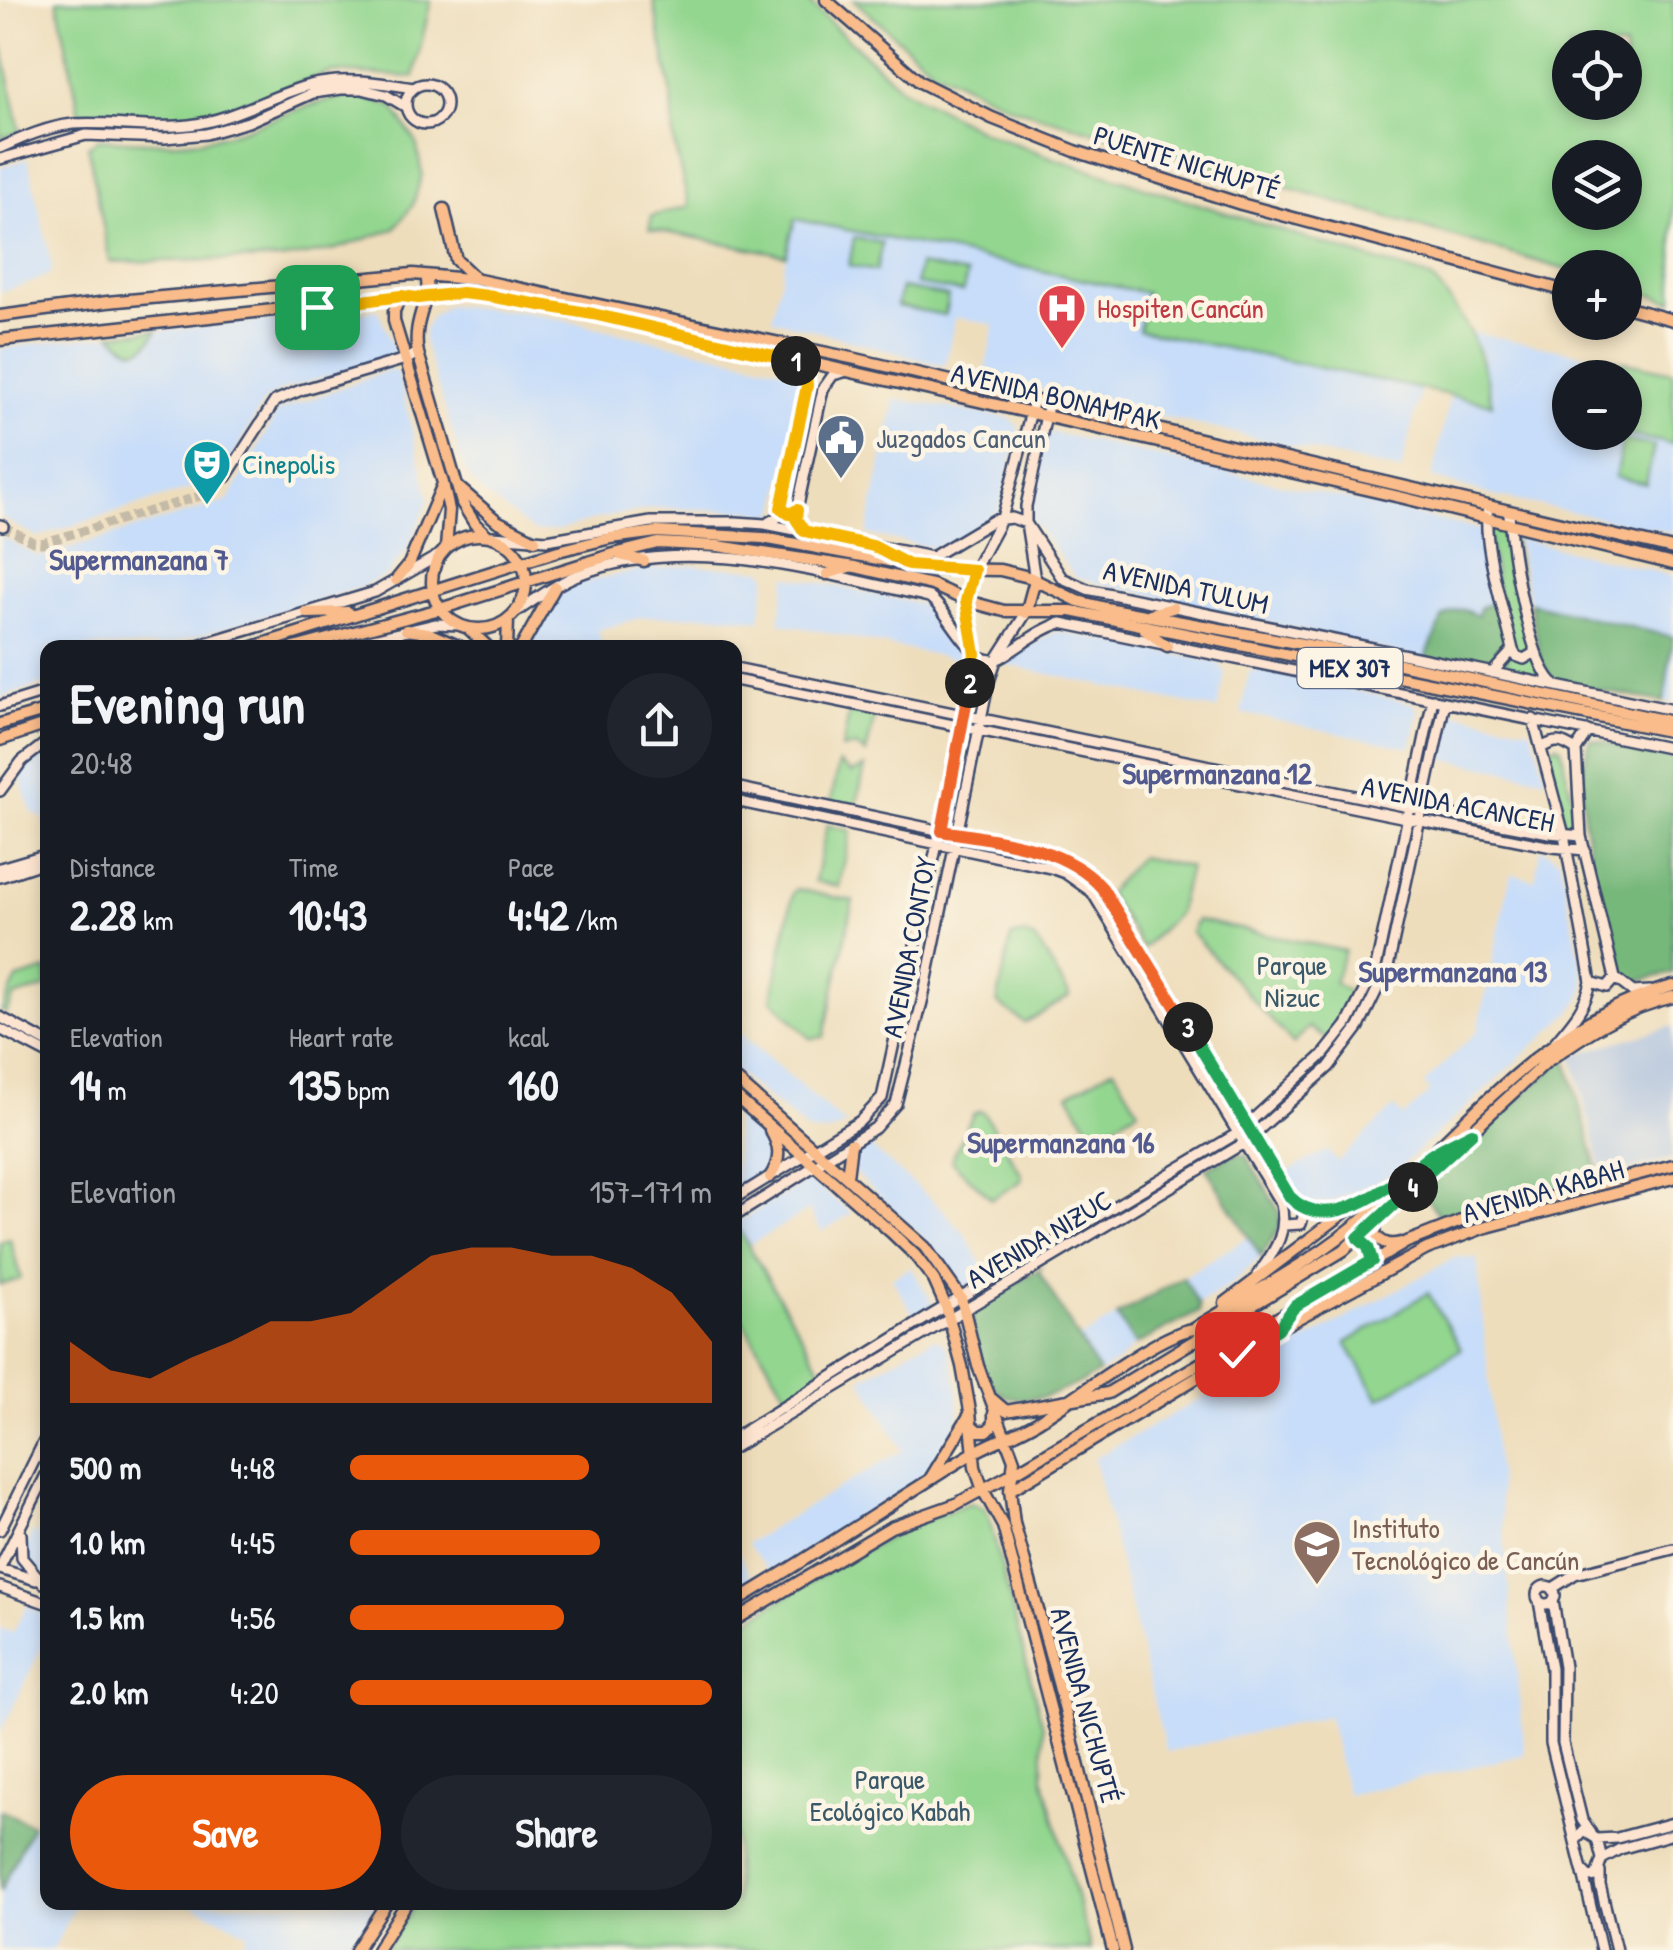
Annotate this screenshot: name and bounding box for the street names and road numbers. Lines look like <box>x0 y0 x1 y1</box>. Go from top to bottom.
street label: PUENTE NICHUPTÉ <box>1089 116 1285 208</box>
street label: AVENIDA BONAMPAK <box>948 353 1165 439</box>
street label: AVENIDA TULUM <box>1100 551 1272 623</box>
road number: MEX 307 <box>1298 648 1402 688</box>
street label: AVENIDA ACANCEH <box>1359 767 1557 841</box>
street label: AVENIDA CONTOY <box>873 853 945 1041</box>
street label: AVENIDA KABAH <box>1458 1150 1628 1232</box>
street label: AVENIDA NIZUC <box>959 1181 1119 1297</box>
street label: AVENIDA NICHUPTÉ <box>1042 1603 1130 1807</box>

